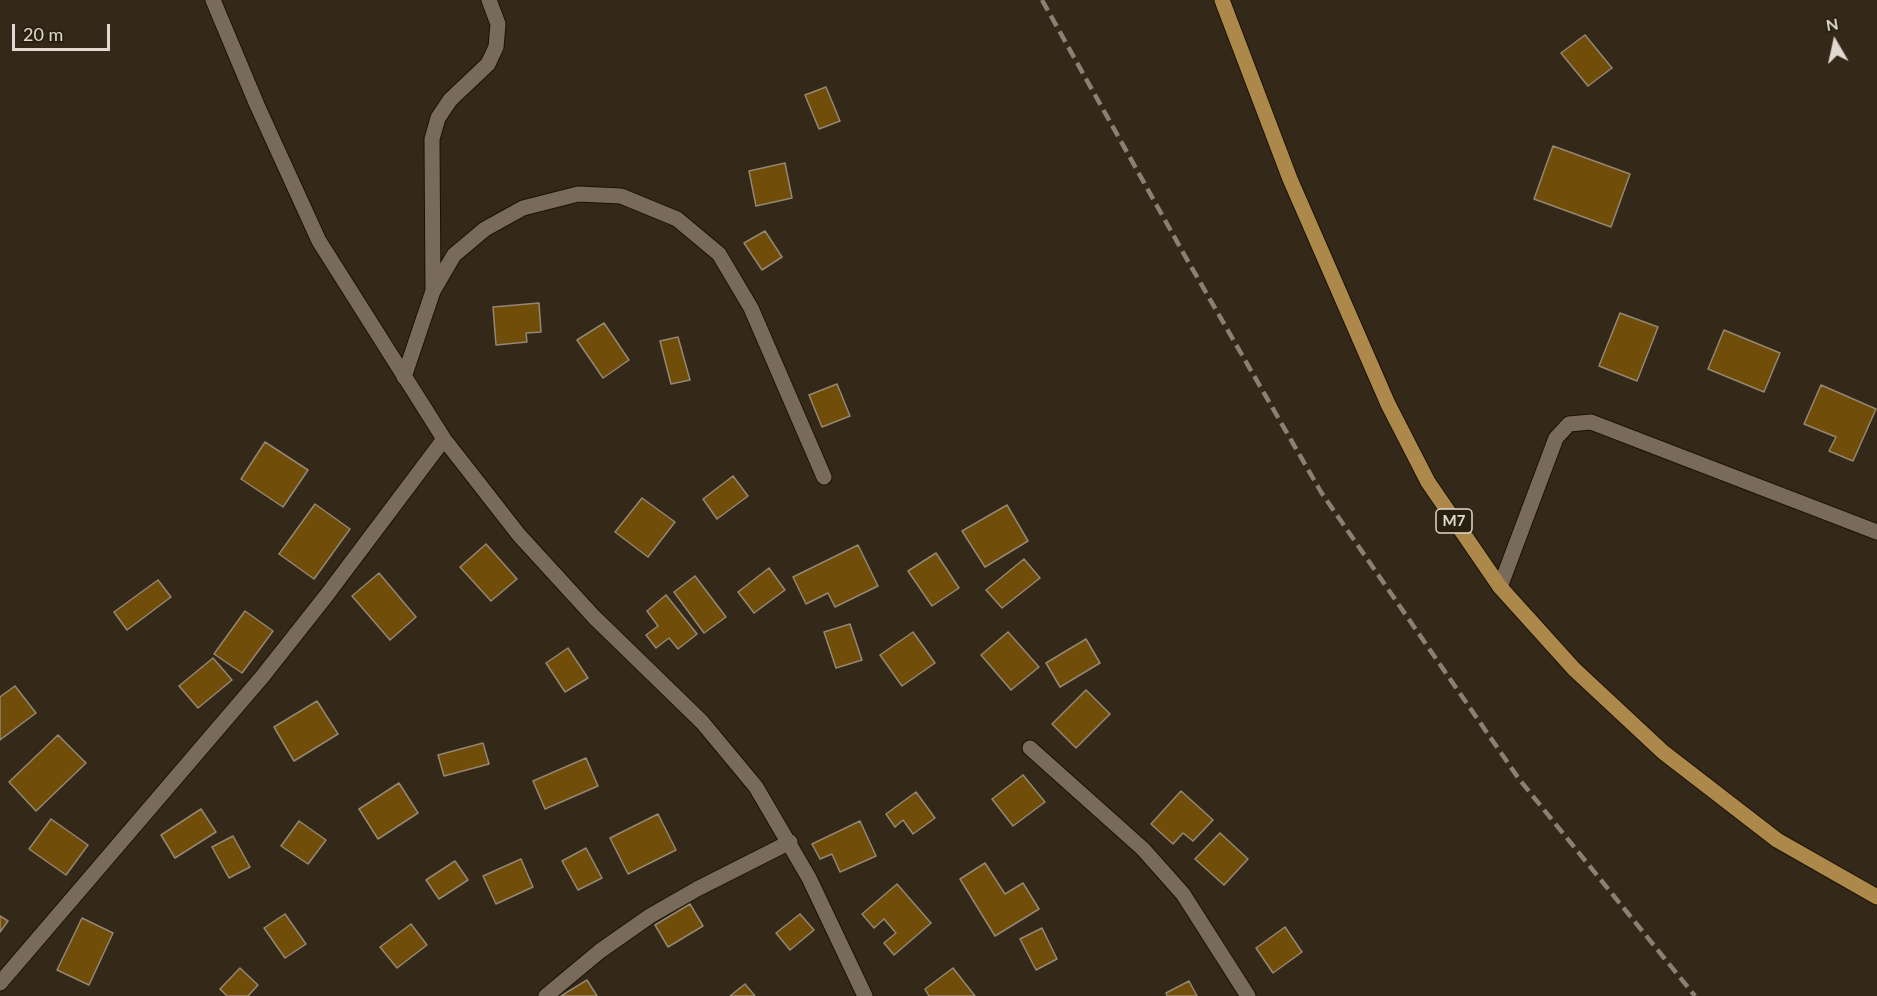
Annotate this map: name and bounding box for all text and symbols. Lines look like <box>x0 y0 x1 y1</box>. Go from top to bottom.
scale bar <box>15 12 112 50</box>
north arrow <box>1805 12 1865 72</box>
text: N <box>1825 13 1840 34</box>
text: 20 m <box>23 23 63 45</box>
road number: M7 <box>1436 509 1472 533</box>

